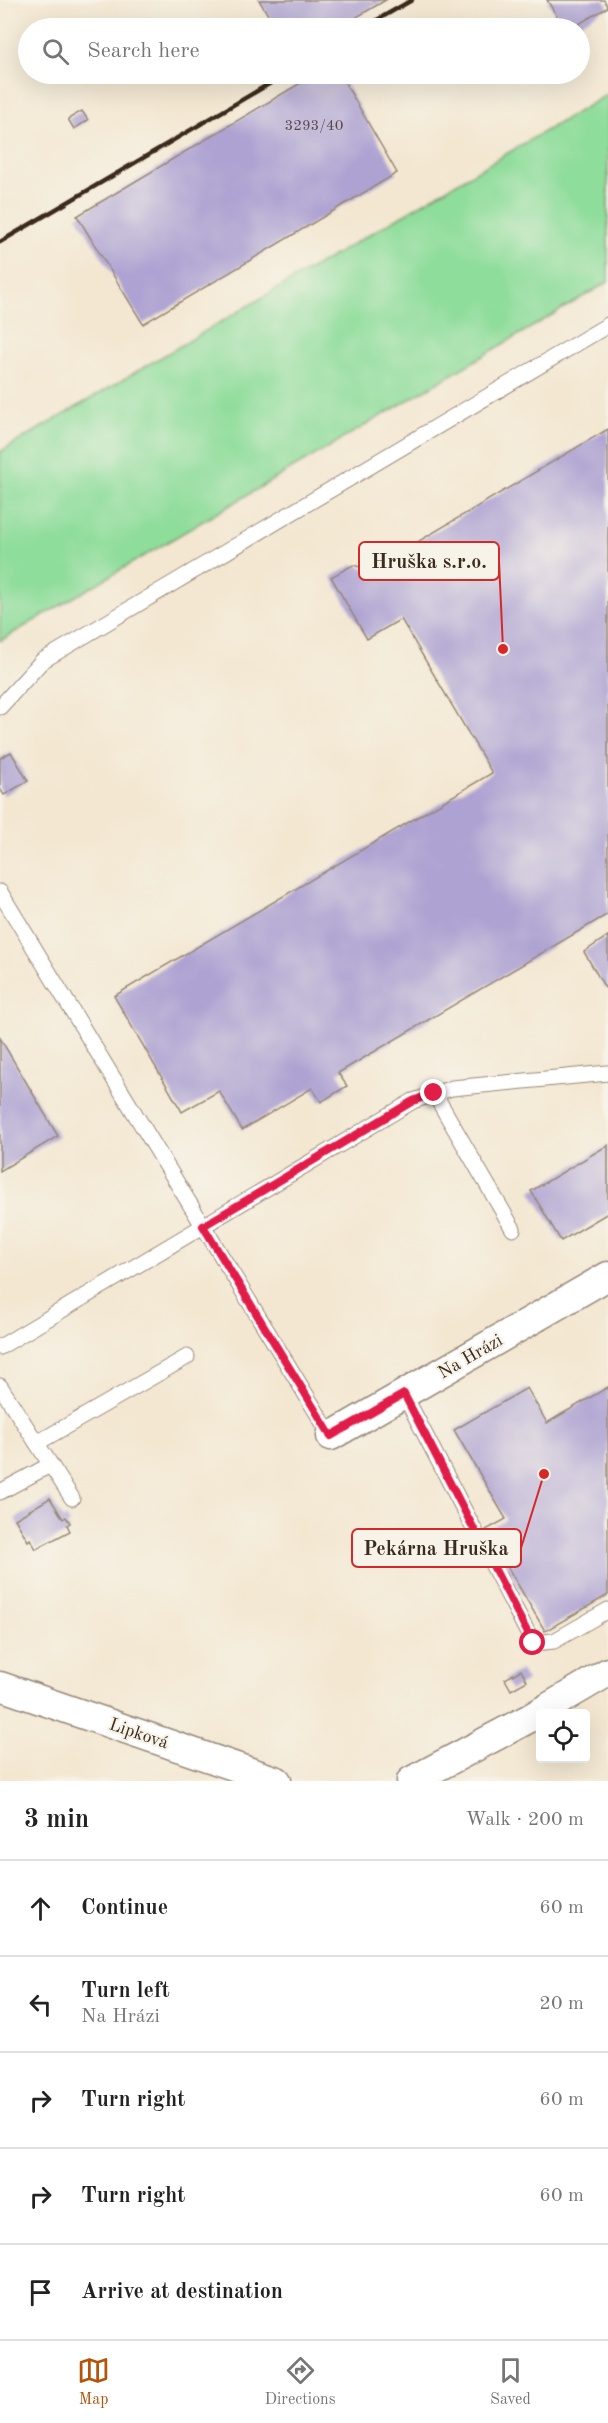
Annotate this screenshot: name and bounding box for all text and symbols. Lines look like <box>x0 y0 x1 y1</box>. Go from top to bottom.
search box <box>18 18 590 84</box>
icon: search <box>39 35 72 68</box>
text: Search here <box>87 40 200 62</box>
house number: 3293/40 <box>285 119 343 134</box>
callout: Hruška s.r.o. <box>359 542 499 580</box>
text: Hruška s.r.o. <box>371 553 487 573</box>
route end <box>420 1079 446 1105</box>
street label: Na Hrázi <box>435 1331 506 1382</box>
callout: Pekárna Hruška <box>352 1529 521 1567</box>
text: Pekárna Hruška <box>363 1540 509 1560</box>
route start <box>519 1629 545 1655</box>
map controls <box>536 1709 590 1763</box>
button: locate <box>536 1709 590 1763</box>
street label: Lipková <box>107 1715 171 1753</box>
text: 3 min <box>24 1807 89 1833</box>
text: Walk · 200 m <box>465 1810 584 1830</box>
icon: ahead <box>24 1892 57 1925</box>
text: Continue <box>81 1897 168 1919</box>
text: 60 m <box>539 1898 584 1918</box>
text: Turn left <box>81 1980 170 2002</box>
icon: left <box>24 1988 57 2021</box>
text: 20 m <box>539 1994 584 2014</box>
text: Na Hrázi <box>81 2007 160 2027</box>
icon: right <box>24 2084 57 2117</box>
text: Turn right <box>81 2089 185 2111</box>
text: 60 m <box>539 2090 584 2110</box>
icon: right <box>24 2180 57 2213</box>
text: Turn right <box>81 2185 185 2207</box>
text: 60 m <box>539 2186 584 2206</box>
icon: arrive <box>24 2276 57 2309</box>
text: Arrive at destination <box>81 2281 283 2303</box>
tab: Map <box>77 2354 110 2410</box>
tab: Directions <box>265 2354 336 2410</box>
tab: Saved <box>490 2354 531 2410</box>

